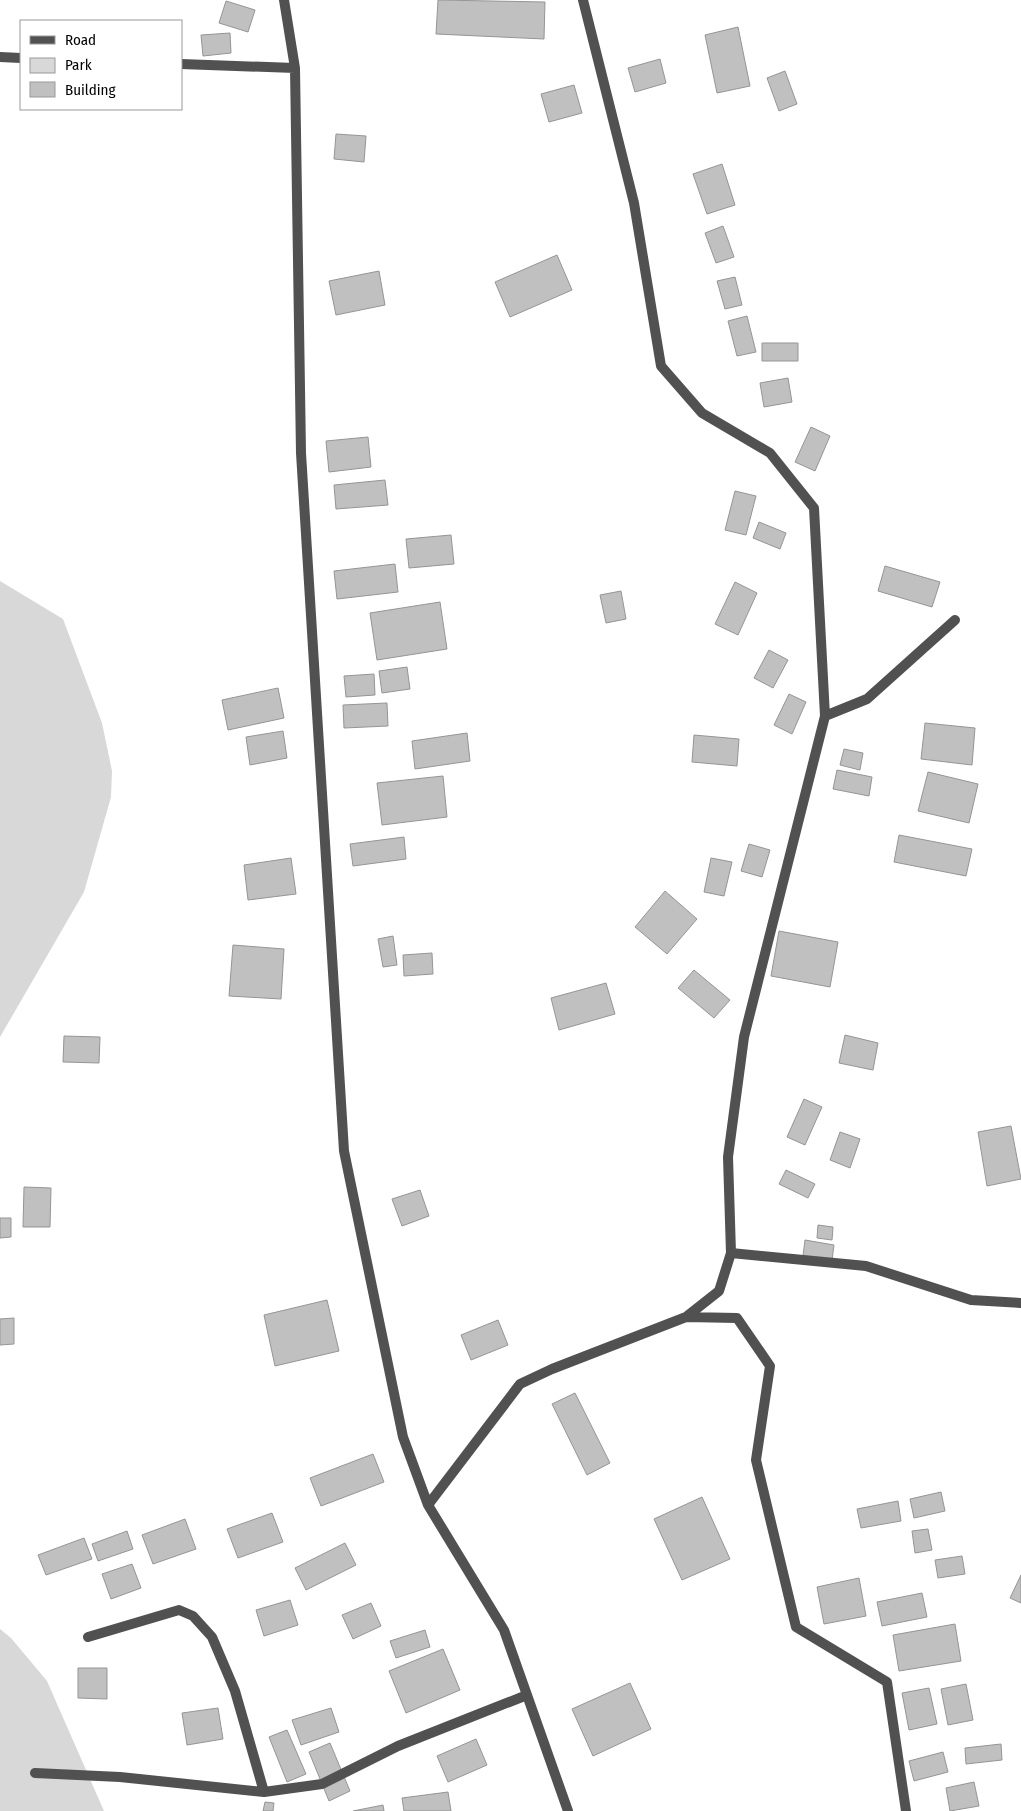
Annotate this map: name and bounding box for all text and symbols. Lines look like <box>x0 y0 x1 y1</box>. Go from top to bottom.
legend <box>20 20 182 110</box>
text: Road <box>65 31 96 49</box>
text: Park <box>65 56 92 74</box>
text: Building <box>65 81 116 99</box>

